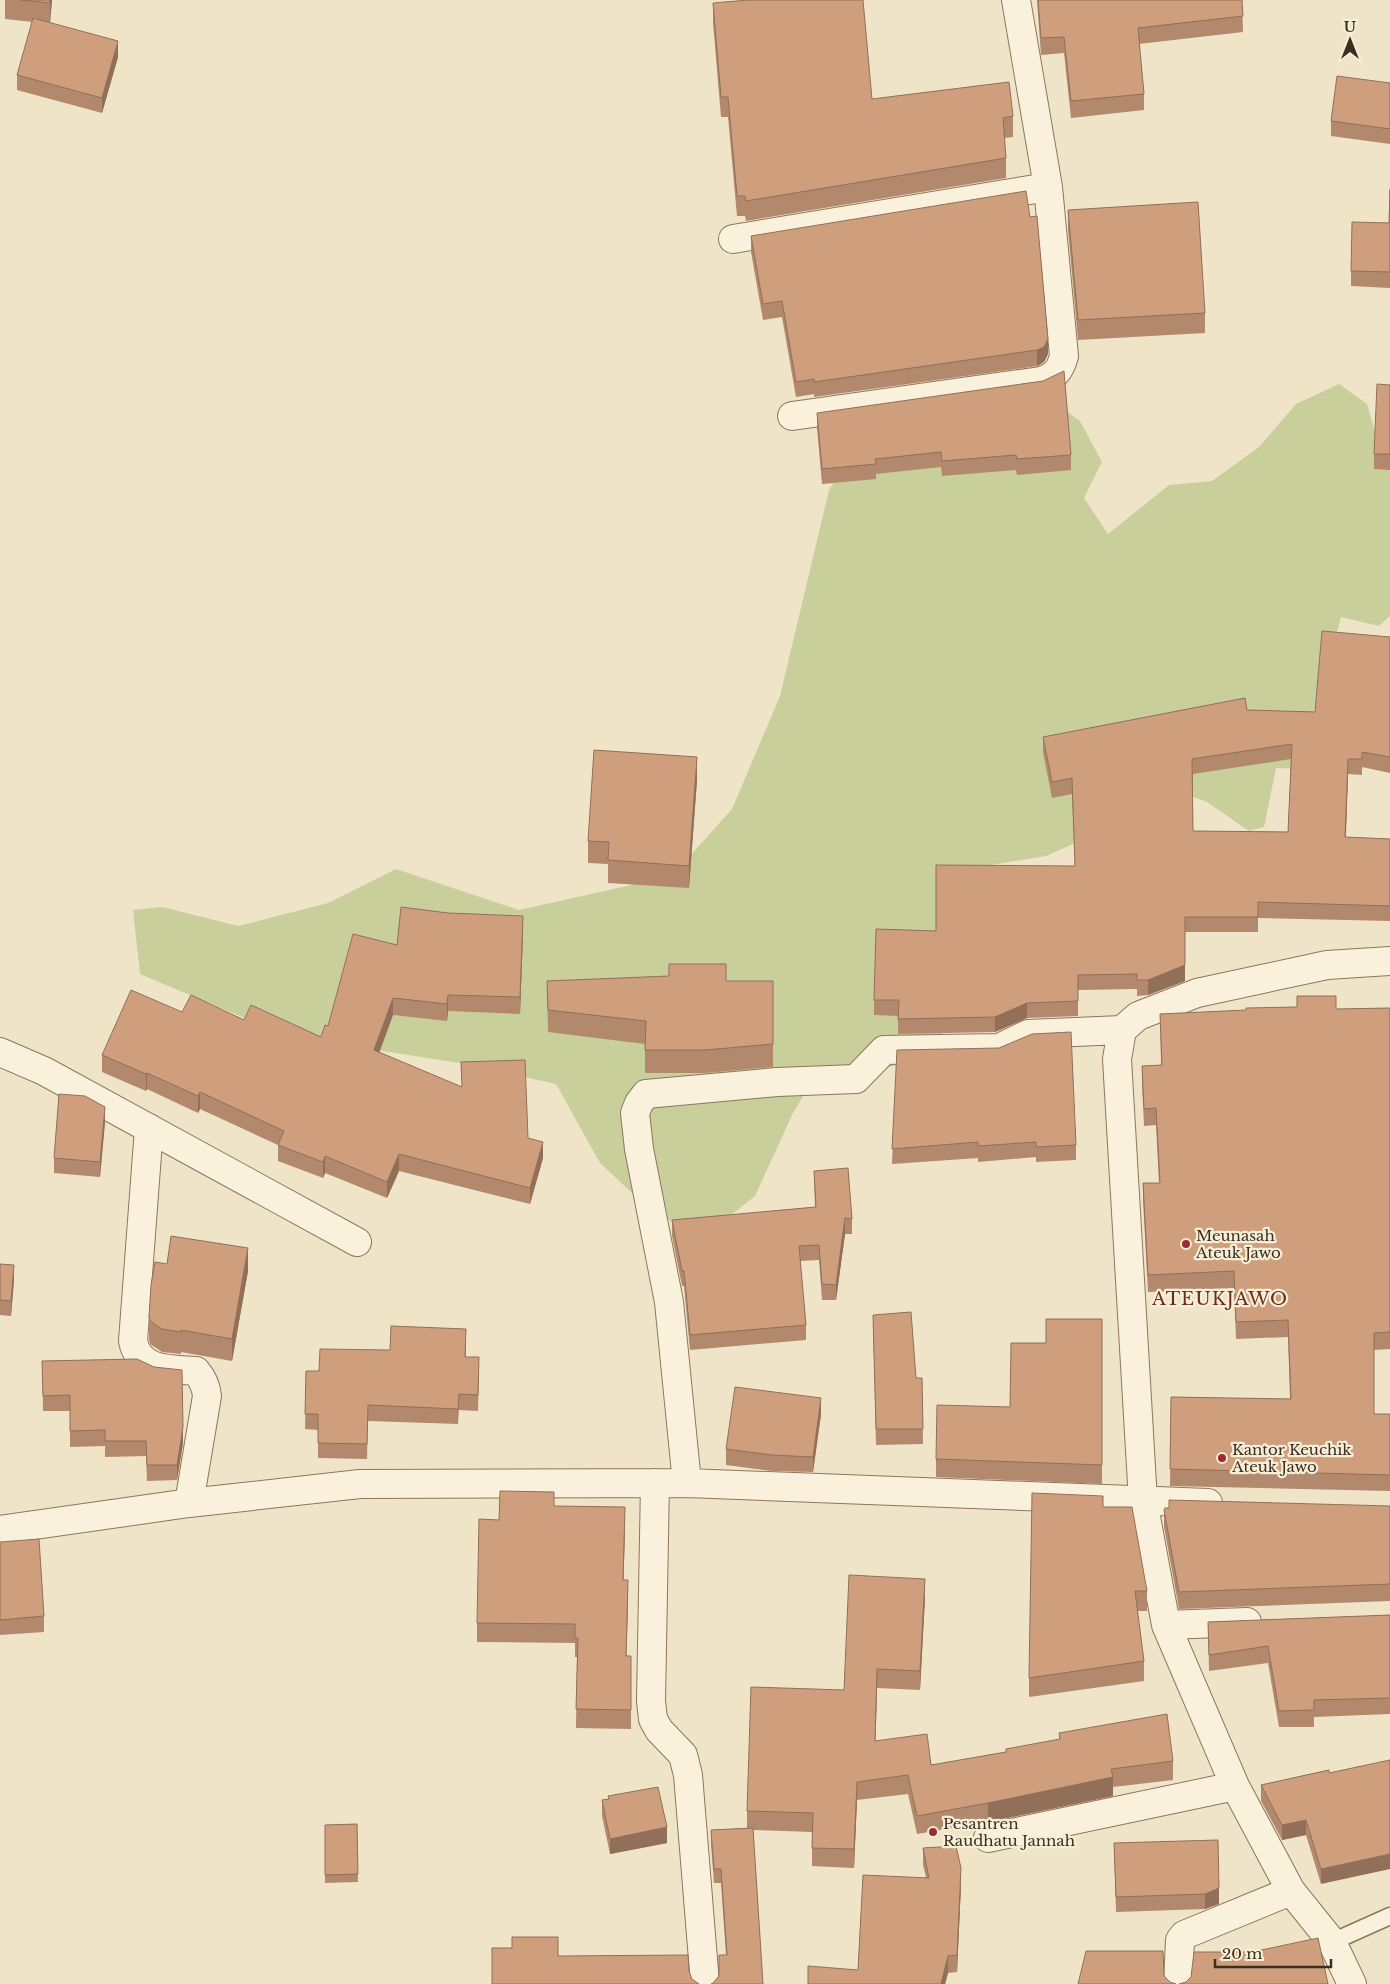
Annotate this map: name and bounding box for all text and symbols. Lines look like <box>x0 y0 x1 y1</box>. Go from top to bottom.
north arrow <box>1325 15 1375 65</box>
text: U <box>1344 18 1357 36</box>
place label: Meunasah Ateuk Jawo <box>1195 1226 1281 1262</box>
marker: Meunasah Ateuk Jawo <box>1180 1238 1192 1250</box>
district label: ATEUKJAWO <box>1151 1288 1288 1310</box>
place label: Kantor Keuchik Ateuk Jawo <box>1231 1440 1352 1476</box>
marker: Kantor Keuchik Ateuk Jawo <box>1216 1452 1228 1464</box>
place label: Pesantren Raudhatu Jannah <box>943 1814 1075 1850</box>
marker: Pesantren Raudhatu Jannah <box>927 1826 939 1838</box>
scale bar <box>1215 1936 1331 1968</box>
text: 20 m <box>1222 1944 1262 1963</box>

